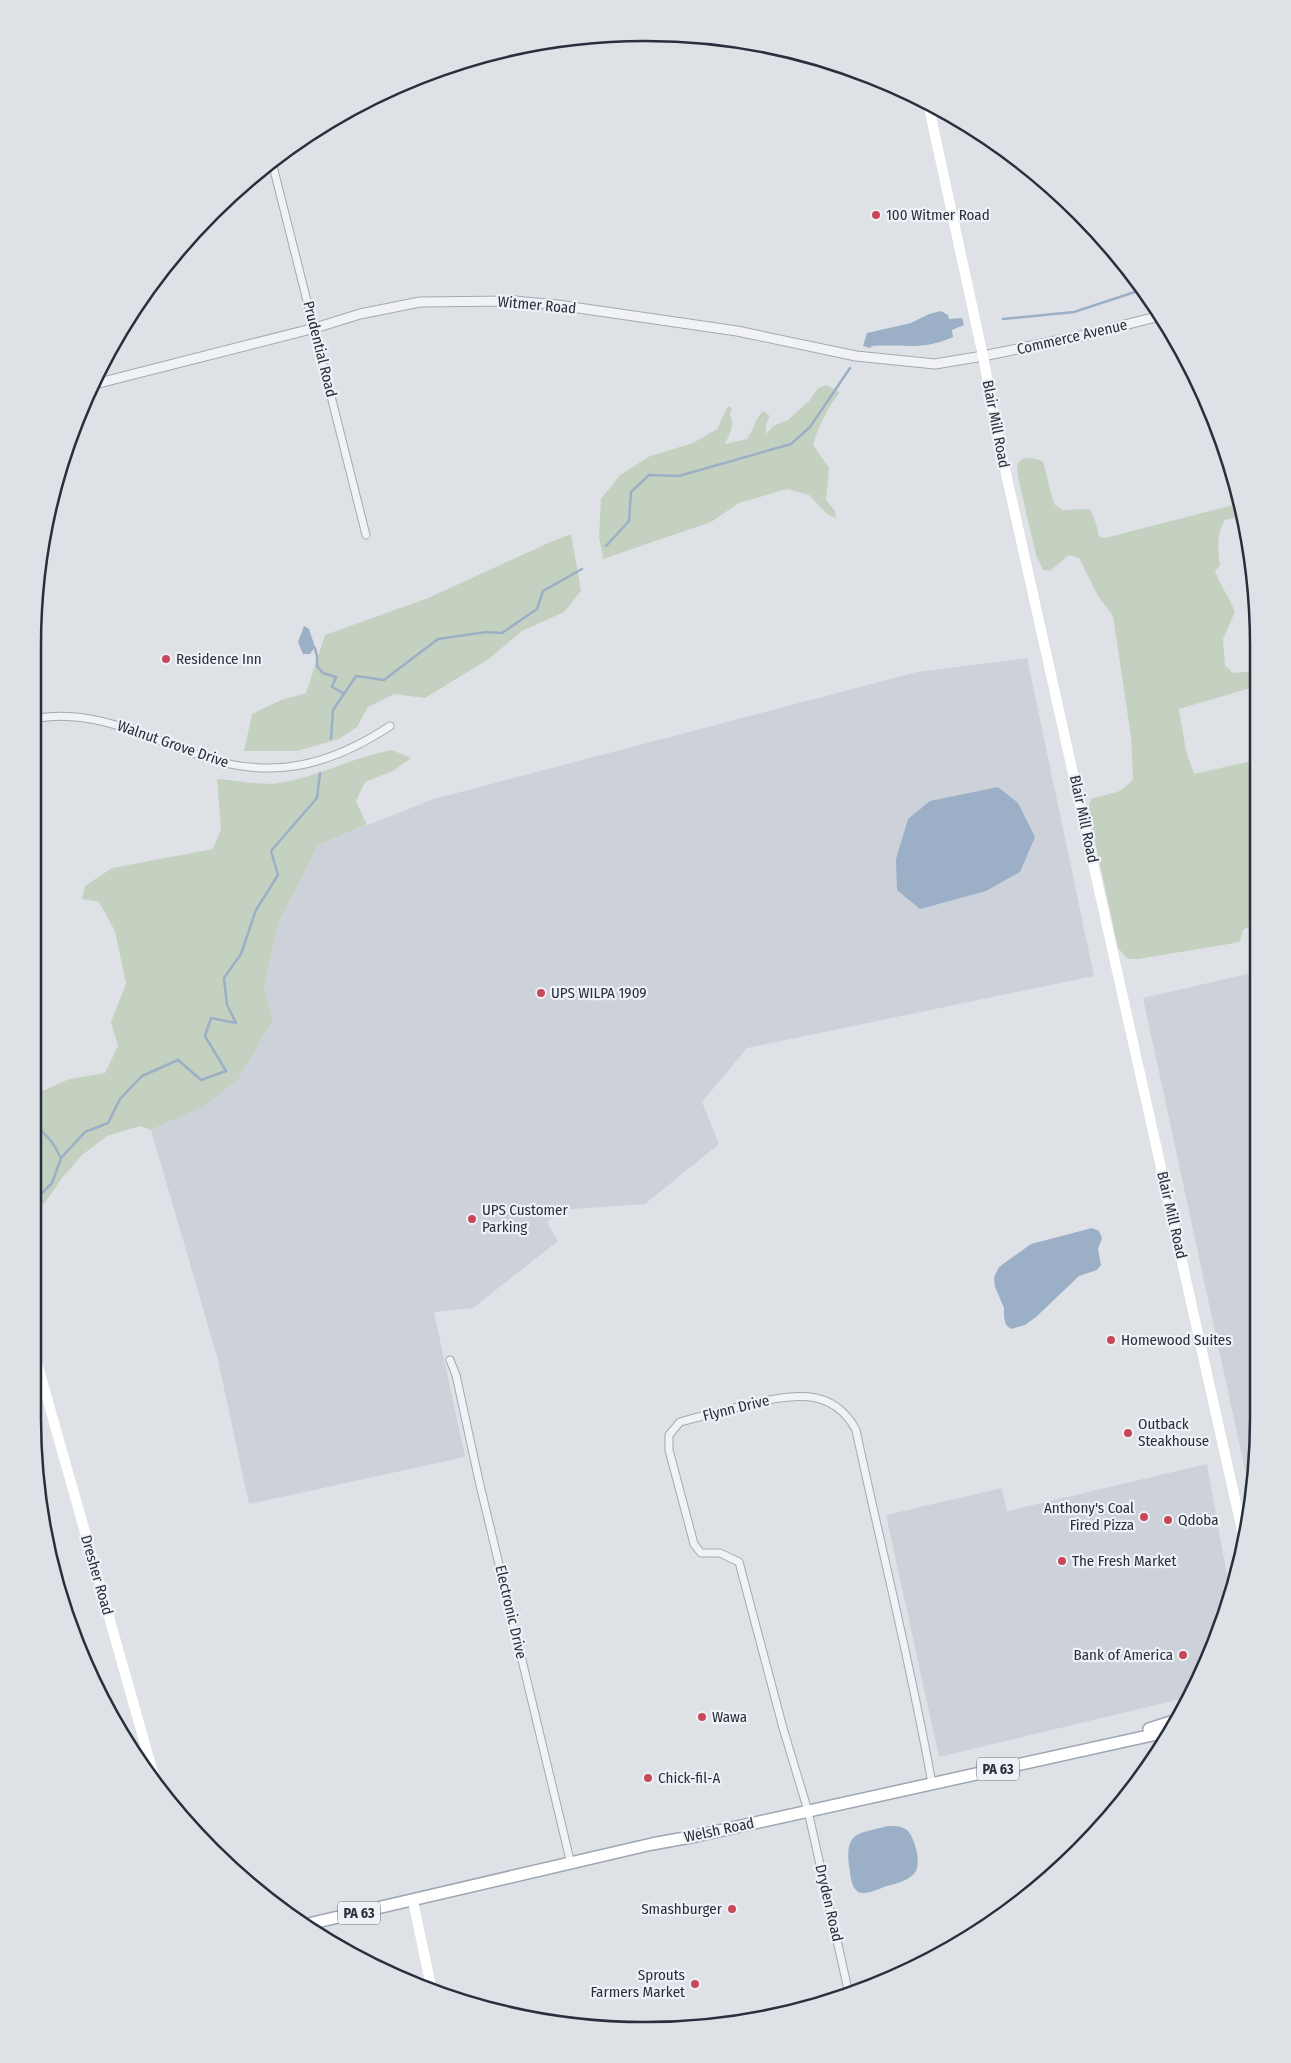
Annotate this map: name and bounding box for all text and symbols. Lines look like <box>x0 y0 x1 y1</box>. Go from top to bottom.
place label: 100 Witmer Road <box>886 206 990 224</box>
marker: 100 Witmer Road <box>870 209 882 221</box>
street label: Witmer Road <box>497 293 577 317</box>
street label: Prudential Road <box>299 299 341 399</box>
street label: Commerce Avenue <box>1015 316 1129 358</box>
street label: Blair Mill Road <box>979 379 1013 469</box>
place label: Residence Inn <box>176 650 262 668</box>
marker: Residence Inn <box>160 653 172 665</box>
street label: Walnut Grove Drive <box>115 716 231 772</box>
street label: Blair Mill Road <box>1066 774 1102 864</box>
place label: UPS WILPA 1909 <box>551 984 647 1002</box>
marker: UPS WILPA 1909 <box>535 987 547 999</box>
street label: Blair Mill Road <box>1153 1170 1191 1260</box>
place label: UPS Customer Parking <box>482 1201 568 1236</box>
marker: UPS Customer Parking <box>466 1213 478 1225</box>
place label: Homewood Suites <box>1121 1331 1232 1349</box>
marker: Homewood Suites <box>1105 1334 1117 1346</box>
street label: Flynn Drive <box>701 1391 771 1425</box>
place label: Outback Steakhouse <box>1138 1415 1209 1450</box>
marker: Outback Steakhouse <box>1122 1427 1134 1439</box>
place label: Anthony's Coal Fired Pizza <box>1044 1499 1134 1534</box>
marker: Anthony's Coal Fired Pizza <box>1138 1511 1150 1523</box>
place label: Qdoba <box>1178 1511 1219 1529</box>
marker: Qdoba <box>1162 1514 1174 1526</box>
street label: Dresher Road <box>77 1533 117 1617</box>
place label: The Fresh Market <box>1072 1552 1176 1570</box>
marker: The Fresh Market <box>1056 1555 1068 1567</box>
street label: Electronic Drive <box>491 1563 531 1661</box>
place label: Bank of America <box>1074 1646 1173 1664</box>
marker: Bank of America <box>1177 1649 1189 1661</box>
place label: Wawa <box>712 1708 747 1726</box>
marker: Wawa <box>696 1711 708 1723</box>
road number: PA 63 <box>977 1758 1019 1780</box>
place label: Chick-fil-A <box>658 1769 720 1787</box>
marker: Chick-fil-A <box>642 1772 654 1784</box>
street label: Welsh Road <box>682 1814 756 1846</box>
street label: Dryden Road <box>811 1863 847 1943</box>
place label: Smashburger <box>641 1900 723 1918</box>
road number: PA 63 <box>338 1902 380 1925</box>
marker: Smashburger <box>726 1903 738 1915</box>
place label: Sprouts Farmers Market <box>590 1966 685 2001</box>
marker: Sprouts Farmers Market <box>689 1978 701 1990</box>

